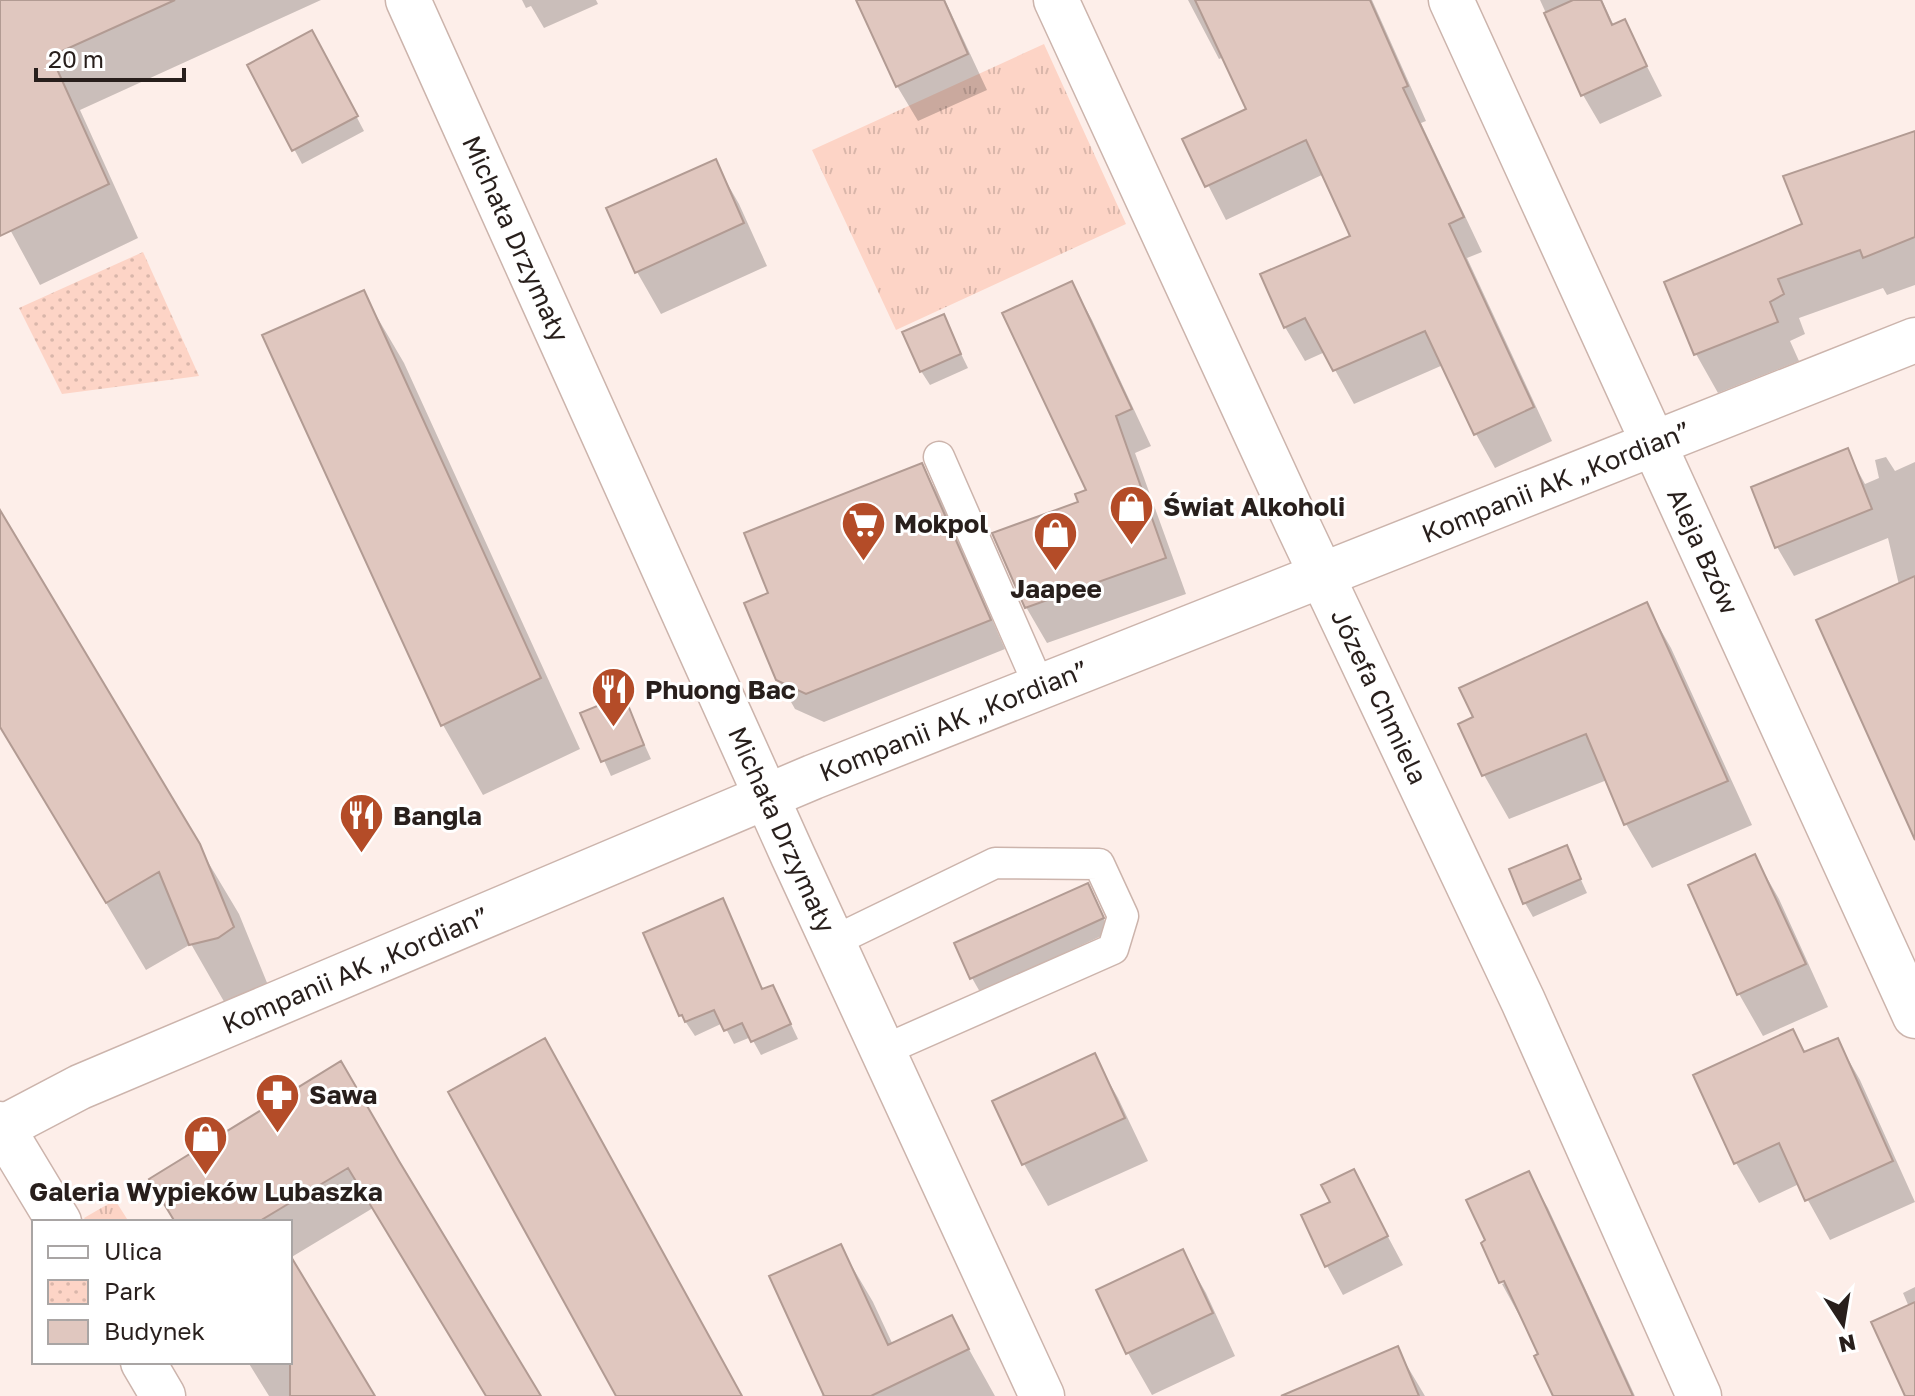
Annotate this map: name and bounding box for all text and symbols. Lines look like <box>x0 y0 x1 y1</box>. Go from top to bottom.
scale bar <box>36 32 184 82</box>
text: 20 m <box>48 44 104 73</box>
street label: Michała Drzymały <box>456 131 576 347</box>
street label: Kompanii AK „Kordian” <box>1417 414 1695 549</box>
shop icon: Świat Alkoholi <box>1108 483 1156 546</box>
street label: Aleja Bzów <box>1661 483 1745 619</box>
place label: Świat Alkoholi <box>1163 491 1345 522</box>
supermarket icon: Mokpol <box>839 500 887 563</box>
place label: Mokpol <box>894 508 988 539</box>
shop icon: Jaapee <box>1032 510 1080 573</box>
place label: Jaapee <box>1010 573 1102 604</box>
street label: Józefa Chmiela <box>1325 604 1434 789</box>
street label: Kompanii AK „Kordian” <box>815 653 1093 788</box>
restaurant icon: Phuong Bac <box>590 666 638 729</box>
place label: Phuong Bac <box>645 674 796 705</box>
street label: Michała Drzymały <box>722 722 842 938</box>
restaurant icon: Bangla <box>338 792 386 855</box>
place label: Bangla <box>393 800 482 831</box>
street label: Kompanii AK „Kordian” <box>218 900 494 1040</box>
pharmacy icon: Sawa <box>254 1071 302 1134</box>
place label: Sawa <box>309 1079 377 1110</box>
shop icon: Galeria Wypieków Lubaszka <box>182 1113 230 1176</box>
place label: Galeria Wypieków Lubaszka <box>29 1176 383 1207</box>
legend <box>32 1220 292 1364</box>
text: Ulica <box>104 1236 162 1265</box>
text: Park <box>104 1276 156 1305</box>
north arrow <box>1803 1284 1883 1364</box>
text: Budynek <box>104 1316 205 1345</box>
text: N <box>1836 1329 1858 1359</box>

